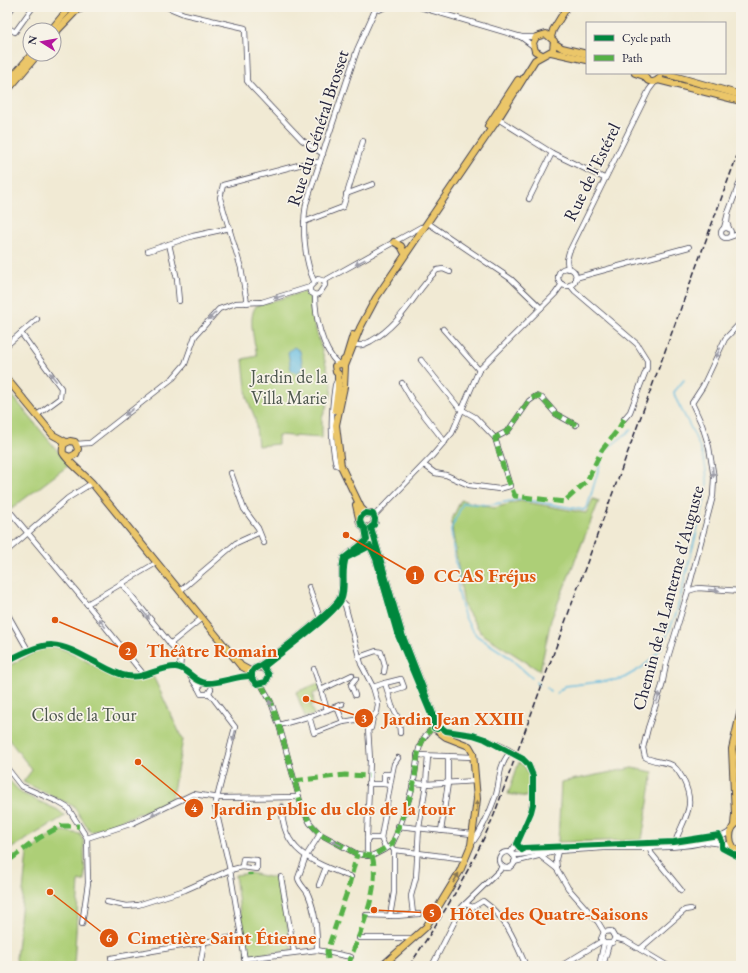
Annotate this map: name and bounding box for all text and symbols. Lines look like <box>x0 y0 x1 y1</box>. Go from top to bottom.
north arrow <box>22 22 62 62</box>
legend <box>586 22 726 74</box>
text: Cycle path <box>622 30 671 46</box>
text: N <box>24 34 40 46</box>
street label: Rue du Général Brosset <box>281 47 354 209</box>
text: Path <box>622 50 643 66</box>
street label: Rue de l'Estérel <box>558 119 625 225</box>
one-way arrow <box>354 259 366 265</box>
one-way arrow <box>272 294 284 300</box>
one-way arrow <box>207 311 217 321</box>
one-way arrow <box>715 348 721 359</box>
park label: Jardin de la Villa Marie <box>248 365 328 409</box>
one-way arrow <box>49 371 57 382</box>
one-way arrow <box>124 408 135 417</box>
one-way arrow <box>710 466 717 478</box>
street label: Chemin de la Lanterne d'Auguste <box>626 483 709 713</box>
callout: CCAS Fréjus <box>405 560 544 591</box>
text: CCAS Fréjus <box>434 563 536 588</box>
text: 1 <box>412 568 418 584</box>
one-way arrow <box>708 586 720 593</box>
one-way arrow <box>142 609 151 620</box>
one-way arrow <box>98 617 107 628</box>
callout: Théâtre Romain <box>118 635 285 666</box>
text: Théâtre Romain <box>146 638 278 663</box>
text: 2 <box>125 643 132 659</box>
one-way arrow <box>655 691 661 703</box>
one-way arrow <box>268 699 275 711</box>
callout: Jardin Jean XXIII <box>354 702 531 733</box>
park label: Clos de la Tour <box>32 703 136 726</box>
text: Jardin Jean XXIII <box>380 706 524 731</box>
text: 3 <box>361 710 367 726</box>
one-way arrow <box>230 730 236 743</box>
callout: Jardin public du clos de la tour <box>184 792 463 823</box>
text: Jardin public du clos de la tour <box>210 796 456 821</box>
text: 4 <box>191 800 198 816</box>
one-way arrow <box>473 800 480 812</box>
one-way arrow <box>150 810 161 816</box>
one-way arrow <box>330 840 342 847</box>
one-way arrow <box>453 872 460 884</box>
callout: Hôtel des Quatre-Saisons <box>422 898 656 929</box>
text: Hôtel des Quatre-Saisons <box>450 901 648 926</box>
text: 5 <box>429 905 435 921</box>
callout: Cimetière Saint Étienne <box>99 922 324 953</box>
text: Cimetière Saint Étienne <box>127 925 317 950</box>
text: 6 <box>106 930 113 946</box>

